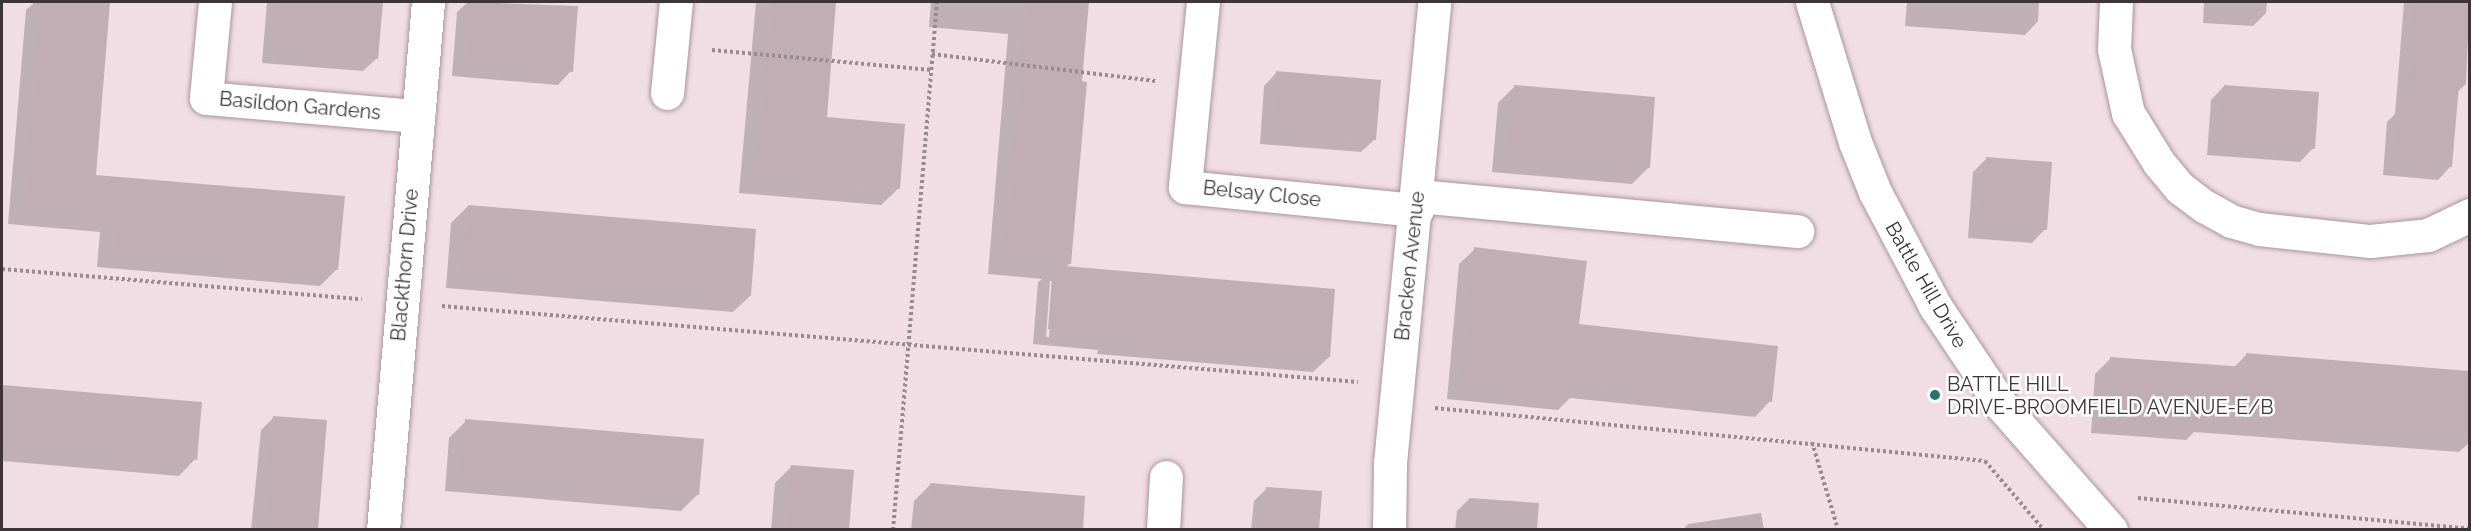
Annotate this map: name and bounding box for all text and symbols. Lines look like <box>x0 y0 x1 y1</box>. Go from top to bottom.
street label: Basildon Gardens <box>218 87 382 125</box>
street label: Belsay Close <box>1202 176 1322 212</box>
street label: Blackthorn Drive <box>386 188 424 342</box>
street label: Bracken Avenue <box>1390 190 1430 342</box>
street label: Battle Hill Drive <box>1880 217 1972 353</box>
place label: BATTLE HILL DRIVE-BROOMFIELD AVENUE-E/B <box>1947 372 2274 419</box>
marker: BATTLE HILL DRIVE-BROOMFIELD AVENUE-E/B <box>1928 388 1942 402</box>

